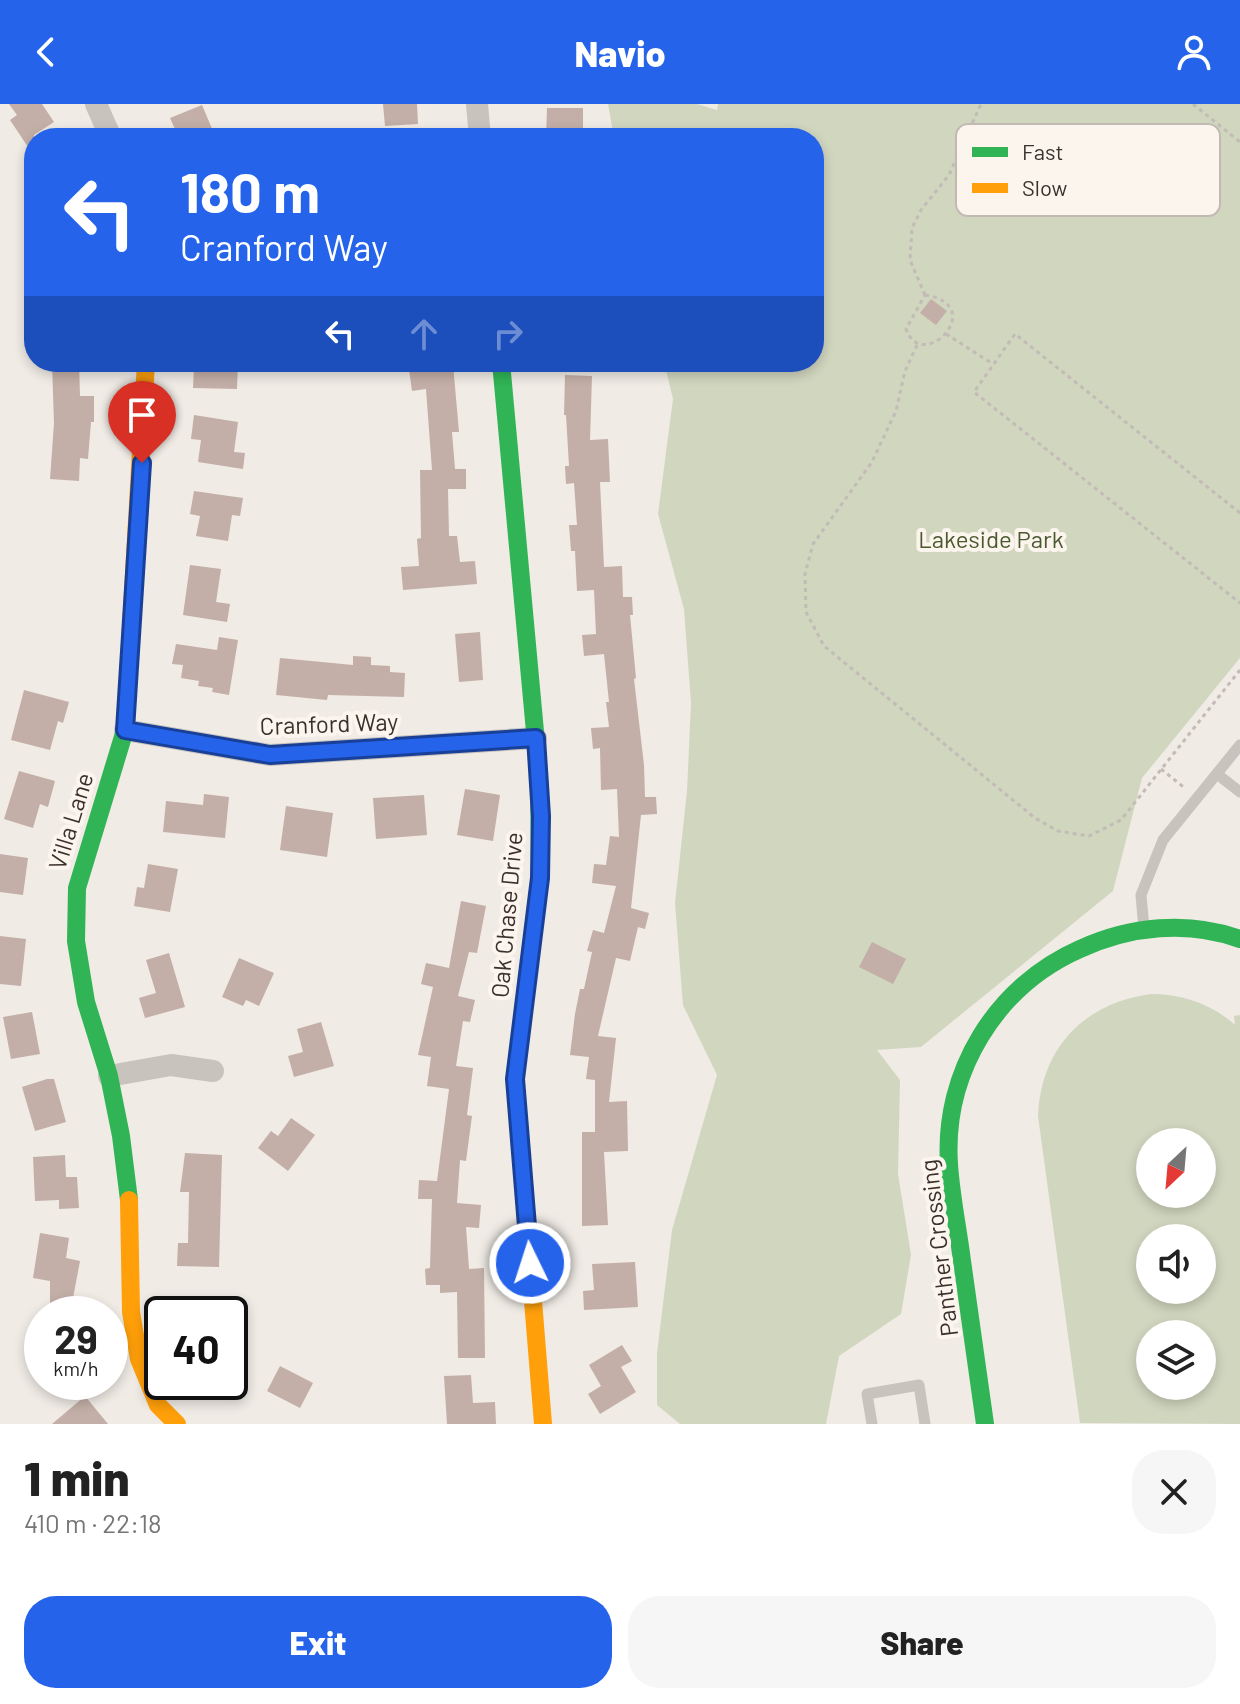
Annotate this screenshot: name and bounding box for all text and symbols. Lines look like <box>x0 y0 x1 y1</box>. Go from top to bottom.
icon: back <box>24 30 68 74</box>
icon: person <box>1172 30 1216 74</box>
text: Navio <box>574 31 666 74</box>
legend <box>956 124 1220 216</box>
text: Fast <box>1022 138 1064 164</box>
text: 180 m <box>180 157 320 224</box>
icon: left <box>48 160 152 264</box>
text: Slow <box>1022 174 1067 200</box>
text: Cranford Way <box>180 225 388 268</box>
icon: left <box>318 312 362 356</box>
icon: ahead <box>402 312 446 356</box>
icon: right <box>486 312 530 356</box>
pin <box>108 381 176 463</box>
icon: arrive <box>120 393 164 437</box>
park label: Lakeside Park <box>918 524 1064 553</box>
street label: Cranford Way <box>259 706 399 740</box>
street label: Villa Lane <box>42 769 98 873</box>
street label: Oak Chase Drive <box>484 831 528 999</box>
north arrow <box>1136 1128 1216 1208</box>
map controls <box>1136 1128 1216 1400</box>
street label: Panther Crossing <box>913 1158 963 1338</box>
position arrow <box>488 1221 572 1305</box>
button: sound <box>1136 1224 1216 1304</box>
speed limit sign: 40 <box>144 1296 248 1400</box>
text: 29 <box>54 1314 98 1362</box>
button: layers <box>1136 1320 1216 1400</box>
text: km/h <box>53 1356 99 1380</box>
text: 1 min <box>24 1448 130 1506</box>
button: close <box>1132 1450 1216 1534</box>
text: 410 m · 22:18 <box>24 1507 162 1538</box>
button: Exit <box>24 1596 612 1688</box>
button: Share <box>628 1596 1216 1688</box>

